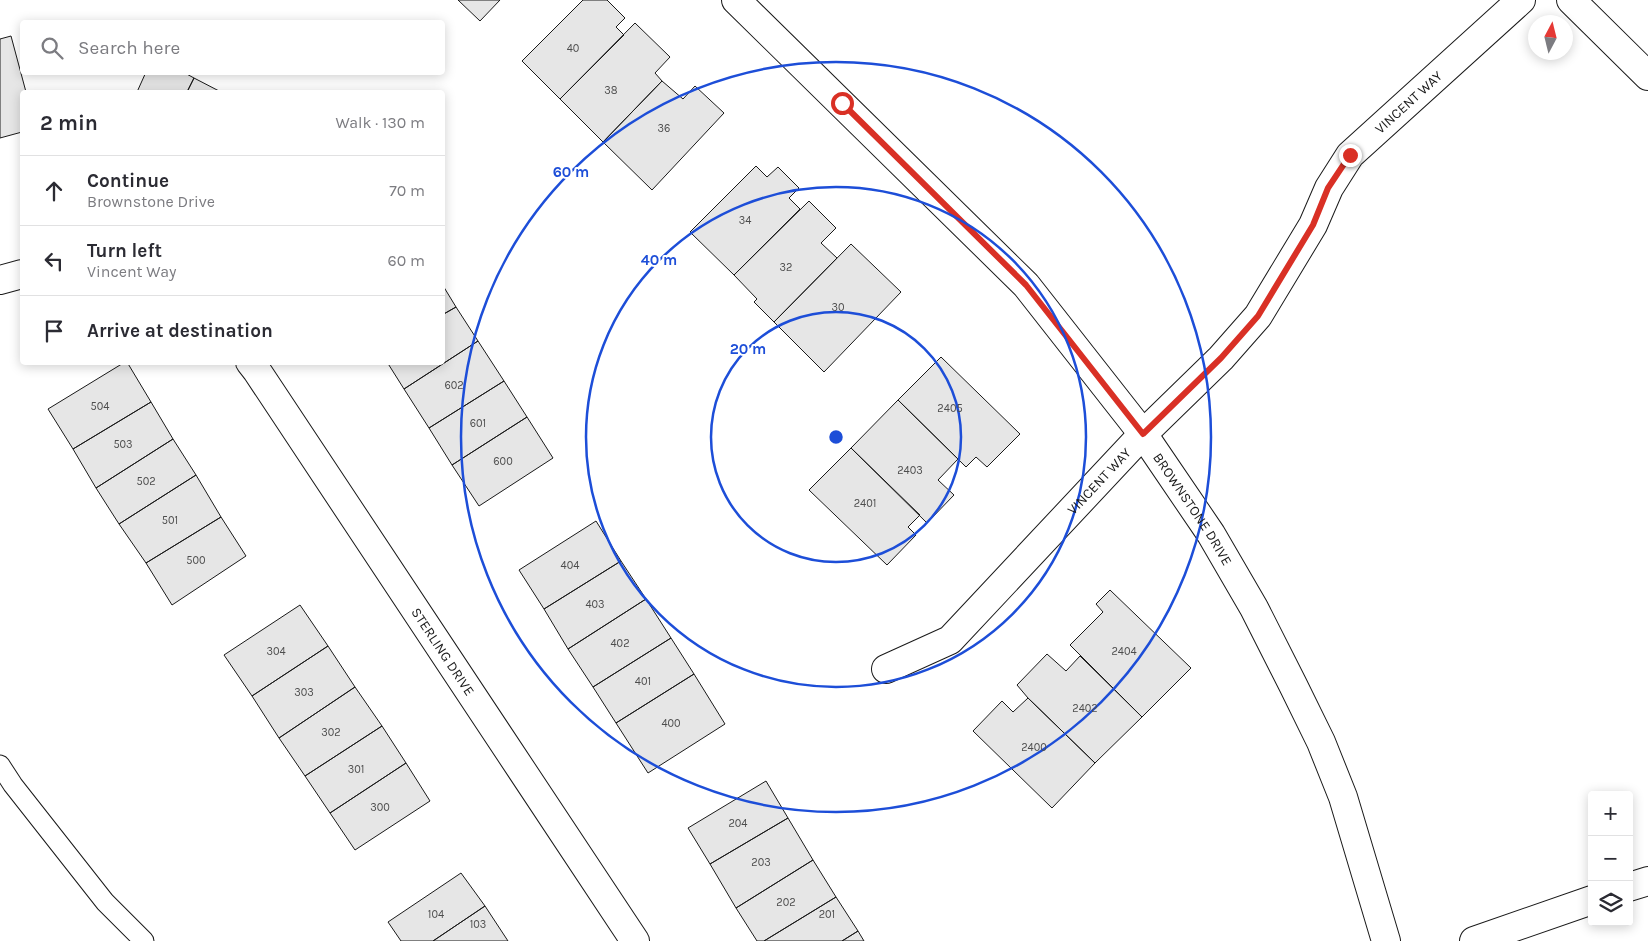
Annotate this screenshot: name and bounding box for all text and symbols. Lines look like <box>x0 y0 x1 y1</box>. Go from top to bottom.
north arrow <box>1528 15 1573 60</box>
search box <box>20 20 445 75</box>
icon: search <box>38 34 66 62</box>
text: Search here <box>78 37 180 59</box>
house number: 40 <box>567 42 579 55</box>
street label: VINCENT WAY <box>1371 67 1446 137</box>
house number: 38 <box>604 84 618 97</box>
route start <box>831 92 854 115</box>
text: 2 min <box>40 111 98 135</box>
text: Walk · 130 m <box>335 113 425 132</box>
house number: 36 <box>658 122 670 135</box>
route end <box>1339 144 1362 167</box>
text: 60 m <box>553 163 589 181</box>
text: Continue <box>87 170 169 192</box>
icon: ahead <box>40 177 68 205</box>
text: 70 m <box>389 181 425 200</box>
text: Brownstone Drive <box>87 192 215 211</box>
house number: 34 <box>739 214 751 227</box>
text: Turn left <box>87 240 162 262</box>
icon: left <box>40 247 68 275</box>
text: 60 m <box>388 251 425 270</box>
text: 40 m <box>641 251 677 269</box>
house number: 32 <box>780 261 792 274</box>
text: Vincent Way <box>87 262 176 281</box>
house number: 30 <box>831 301 845 314</box>
icon: arrive <box>40 317 68 345</box>
text: Arrive at destination <box>87 320 273 342</box>
text: 20 m <box>730 340 766 358</box>
house number: 602 <box>444 379 464 392</box>
house number: 504 <box>91 400 109 413</box>
house number: 2405 <box>937 402 963 415</box>
house number: 601 <box>470 417 486 430</box>
centre of rings <box>827 428 845 446</box>
house number: 503 <box>113 438 133 451</box>
street label: VINCENT WAY <box>1064 444 1135 518</box>
street label: BROWNSTONE DRIVE <box>1149 450 1235 568</box>
house number: 600 <box>493 455 513 468</box>
house number: 2403 <box>897 464 923 477</box>
house number: 502 <box>136 475 156 488</box>
house number: 2401 <box>854 497 876 510</box>
house number: 501 <box>162 514 178 527</box>
house number: 500 <box>186 554 206 567</box>
house number: 404 <box>561 559 579 572</box>
house number: 403 <box>585 598 605 611</box>
street label: STERLING DRIVE <box>407 605 478 699</box>
house number: 402 <box>610 637 630 650</box>
house number: 304 <box>266 645 286 658</box>
house number: 2404 <box>1111 645 1137 658</box>
house number: 401 <box>635 675 651 688</box>
house number: 303 <box>294 686 314 699</box>
house number: 2402 <box>1072 702 1098 715</box>
house number: 400 <box>661 717 681 730</box>
house number: 302 <box>321 726 341 739</box>
house number: 2400 <box>1021 741 1047 754</box>
house number: 301 <box>348 763 364 776</box>
map controls <box>1588 791 1633 926</box>
button: + <box>1588 791 1633 836</box>
house number: 300 <box>370 801 390 814</box>
house number: 204 <box>728 817 748 830</box>
button: − <box>1588 836 1633 881</box>
house number: 203 <box>751 856 771 869</box>
button: layers <box>1588 881 1633 926</box>
house number: 202 <box>776 896 796 909</box>
house number: 104 <box>428 908 444 921</box>
house number: 201 <box>819 908 835 921</box>
house number: 103 <box>470 918 486 931</box>

